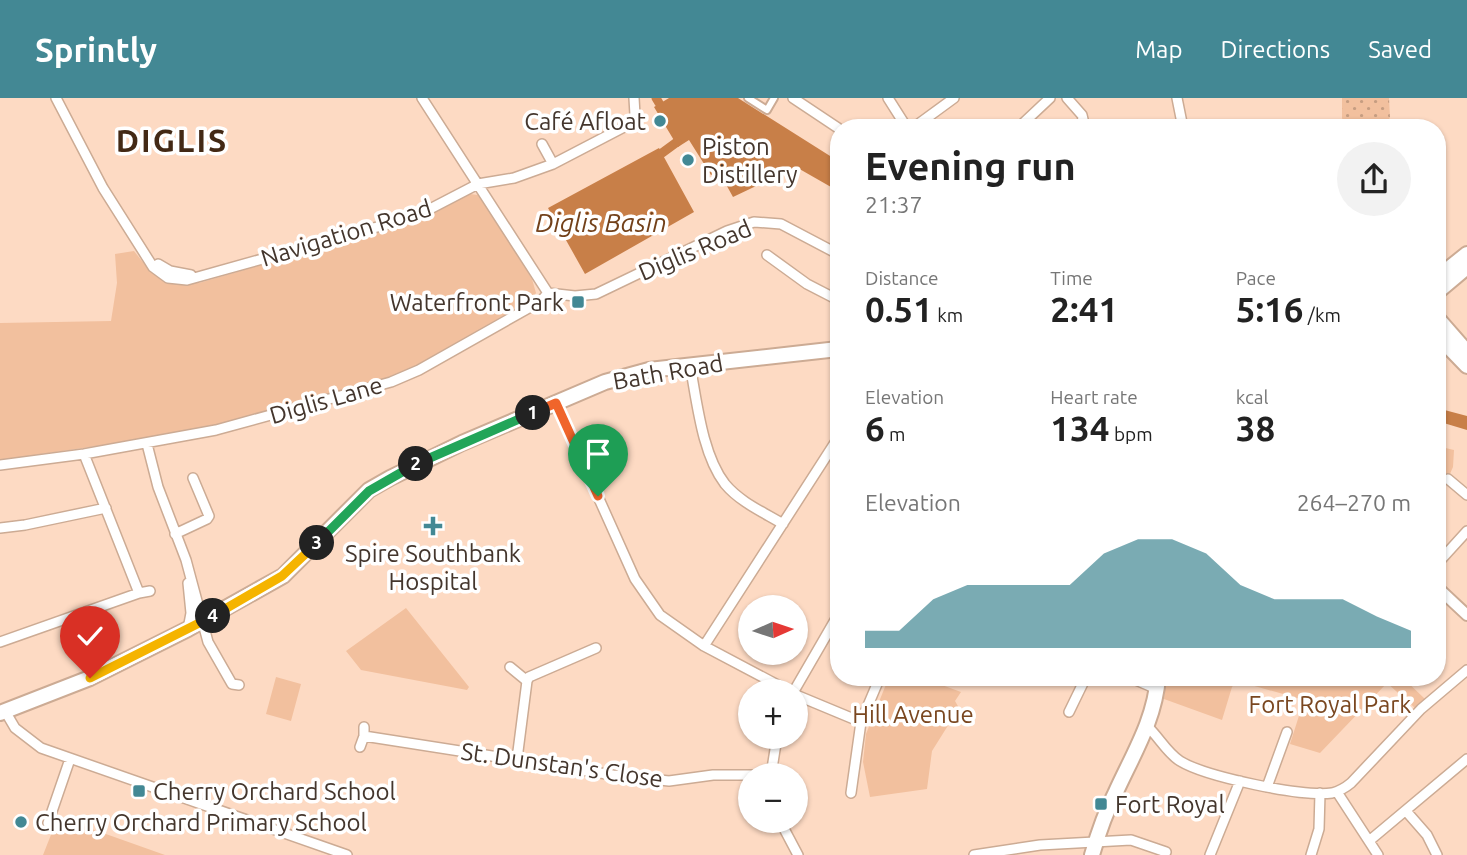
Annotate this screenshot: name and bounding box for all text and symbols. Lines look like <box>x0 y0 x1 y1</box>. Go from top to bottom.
text: Sprintly <box>35 31 157 68</box>
text: Map <box>1135 36 1182 63</box>
text: Directions <box>1220 36 1330 63</box>
text: Saved <box>1368 36 1432 63</box>
place label: Café Afloat <box>524 108 647 135</box>
marker: Café Afloat <box>652 113 668 129</box>
district label: DIGLIS <box>116 122 228 158</box>
place label: Piston Distillery <box>702 133 798 188</box>
button: share <box>1337 142 1411 216</box>
text: Evening run <box>865 145 1076 187</box>
marker: Piston Distillery <box>680 152 696 168</box>
text: 21:37 <box>865 192 923 217</box>
street label: Navigation Road <box>257 194 435 272</box>
water label: Diglis Basin <box>535 208 667 237</box>
street label: Diglis Road <box>635 214 755 286</box>
text: Distance <box>865 267 939 289</box>
text: Time <box>1050 267 1093 289</box>
text: Pace <box>1236 267 1276 289</box>
place label: Waterfront Park <box>390 289 564 316</box>
text: 0.51 <box>865 289 933 329</box>
text: 2:41 <box>1050 289 1118 329</box>
text: 5:16 <box>1236 289 1304 329</box>
marker: Waterfront Park <box>570 294 586 310</box>
text: km <box>933 304 963 326</box>
text: /km <box>1304 304 1341 326</box>
street label: Bath Road <box>611 349 725 395</box>
street label: Diglis Lane <box>266 371 386 429</box>
text: Elevation <box>865 386 944 408</box>
text: Heart rate <box>1050 386 1138 408</box>
text: kcal <box>1236 386 1268 408</box>
pin: 1 <box>516 396 550 430</box>
text: 1 <box>527 401 538 423</box>
text: 6 <box>865 408 885 448</box>
text: 134 <box>1050 408 1110 448</box>
text: 38 <box>1236 408 1275 448</box>
text: m <box>885 423 906 445</box>
text: bpm <box>1110 423 1153 445</box>
pin <box>568 424 628 496</box>
icon: arrive <box>579 435 617 473</box>
pin: 2 <box>398 446 434 482</box>
text: 2 <box>410 452 421 474</box>
text: Elevation <box>865 490 961 515</box>
text: 264–270 m <box>1297 490 1411 515</box>
marker: Spire Southbank Hospital <box>423 516 443 536</box>
pin: 3 <box>300 526 334 560</box>
text: 3 <box>311 531 322 553</box>
place label: Spire Southbank Hospital <box>345 540 521 595</box>
north arrow <box>738 595 808 665</box>
map controls <box>738 595 808 833</box>
pin: 4 <box>196 598 230 634</box>
text: 4 <box>207 604 218 626</box>
pin <box>60 606 120 678</box>
icon: check <box>71 617 109 655</box>
button: + <box>738 679 808 749</box>
park label: Fort Royal Park <box>1249 691 1411 718</box>
park label: Hill Avenue <box>852 701 974 728</box>
street label: St. Dunstan's Close <box>459 737 665 793</box>
button: − <box>738 763 808 833</box>
place label: Cherry Orchard School <box>153 778 396 805</box>
marker: Cherry Orchard School <box>131 783 147 799</box>
place label: Fort Royal <box>1115 791 1225 818</box>
marker: Fort Royal <box>1093 796 1109 812</box>
place label: Cherry Orchard Primary School <box>35 809 367 836</box>
marker: Cherry Orchard Primary School <box>13 814 29 830</box>

